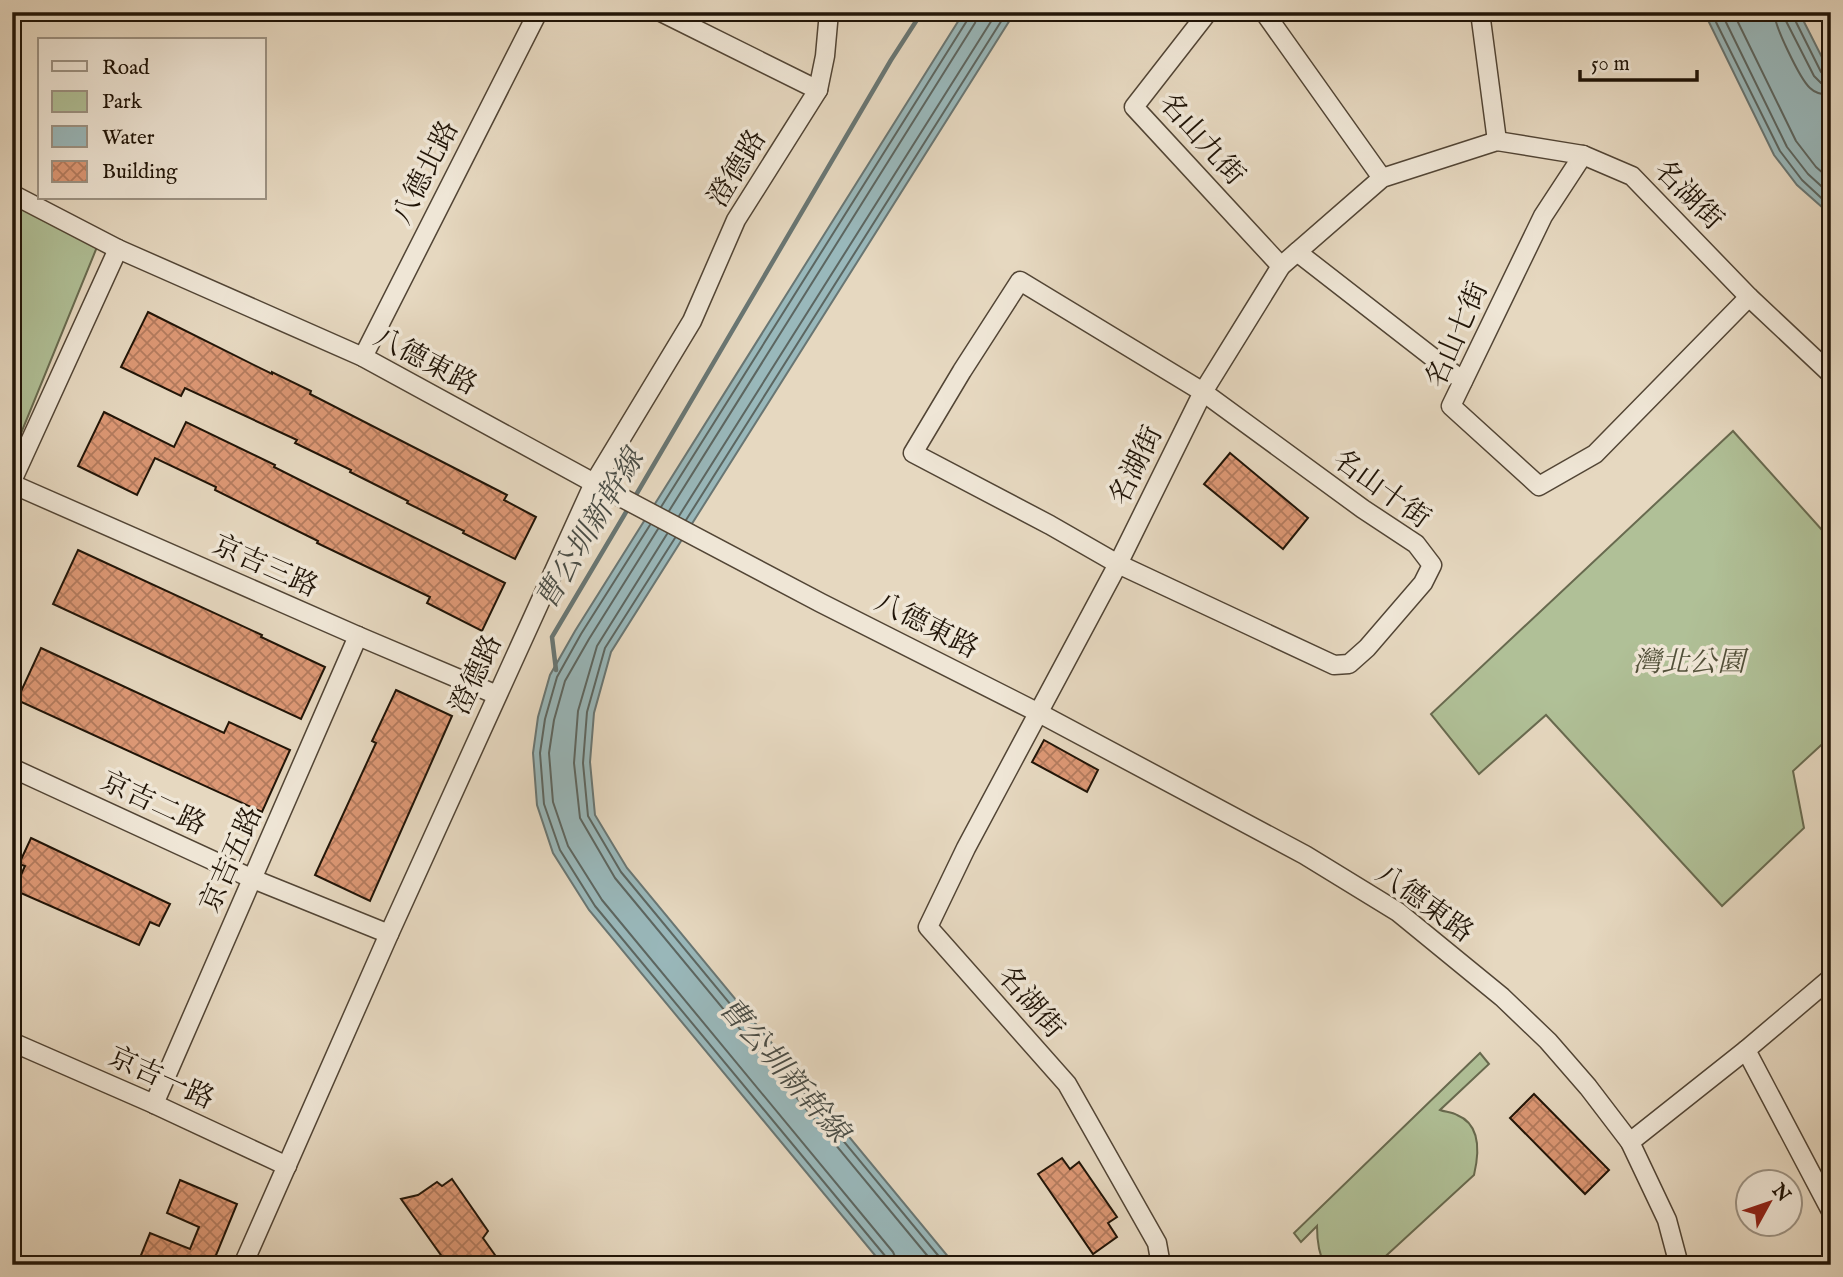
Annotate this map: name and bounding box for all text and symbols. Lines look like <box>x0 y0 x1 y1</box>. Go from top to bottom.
legend <box>38 38 266 200</box>
scale bar <box>1580 38 1698 82</box>
text: 50 m <box>1591 51 1630 78</box>
text: Road <box>102 55 150 82</box>
street label: 名山九街 <box>1151 87 1251 193</box>
text: Park <box>102 89 143 116</box>
street label: 八德北路 <box>385 115 467 231</box>
street label: 澄德路 <box>701 124 775 214</box>
text: Water <box>102 125 155 152</box>
street label: 名湖街 <box>1646 154 1730 238</box>
text: Building <box>102 159 178 186</box>
street label: 名山七街 <box>1419 277 1497 393</box>
street label: 八德東路 <box>367 320 483 404</box>
street label: 名湖街 <box>1103 421 1171 511</box>
water label: 曹公圳新幹線 <box>528 440 655 617</box>
street label: 名山十街 <box>1325 443 1437 537</box>
street label: 京吉三路 <box>207 528 323 606</box>
street label: 八德東路 <box>868 585 984 667</box>
street label: 澄德路 <box>443 630 511 720</box>
park label: 灣北公園 <box>1633 646 1749 681</box>
street label: 京吉二路 <box>95 764 211 844</box>
street label: 京吉五路 <box>193 802 271 918</box>
street label: 八德東路 <box>1368 857 1480 951</box>
street label: 名湖街 <box>989 960 1071 1046</box>
water label: 曹公圳新幹線 <box>710 991 858 1154</box>
street label: 京吉一路 <box>103 1040 219 1118</box>
north arrow <box>1734 1168 1804 1238</box>
text: N <box>1765 1179 1795 1208</box>

